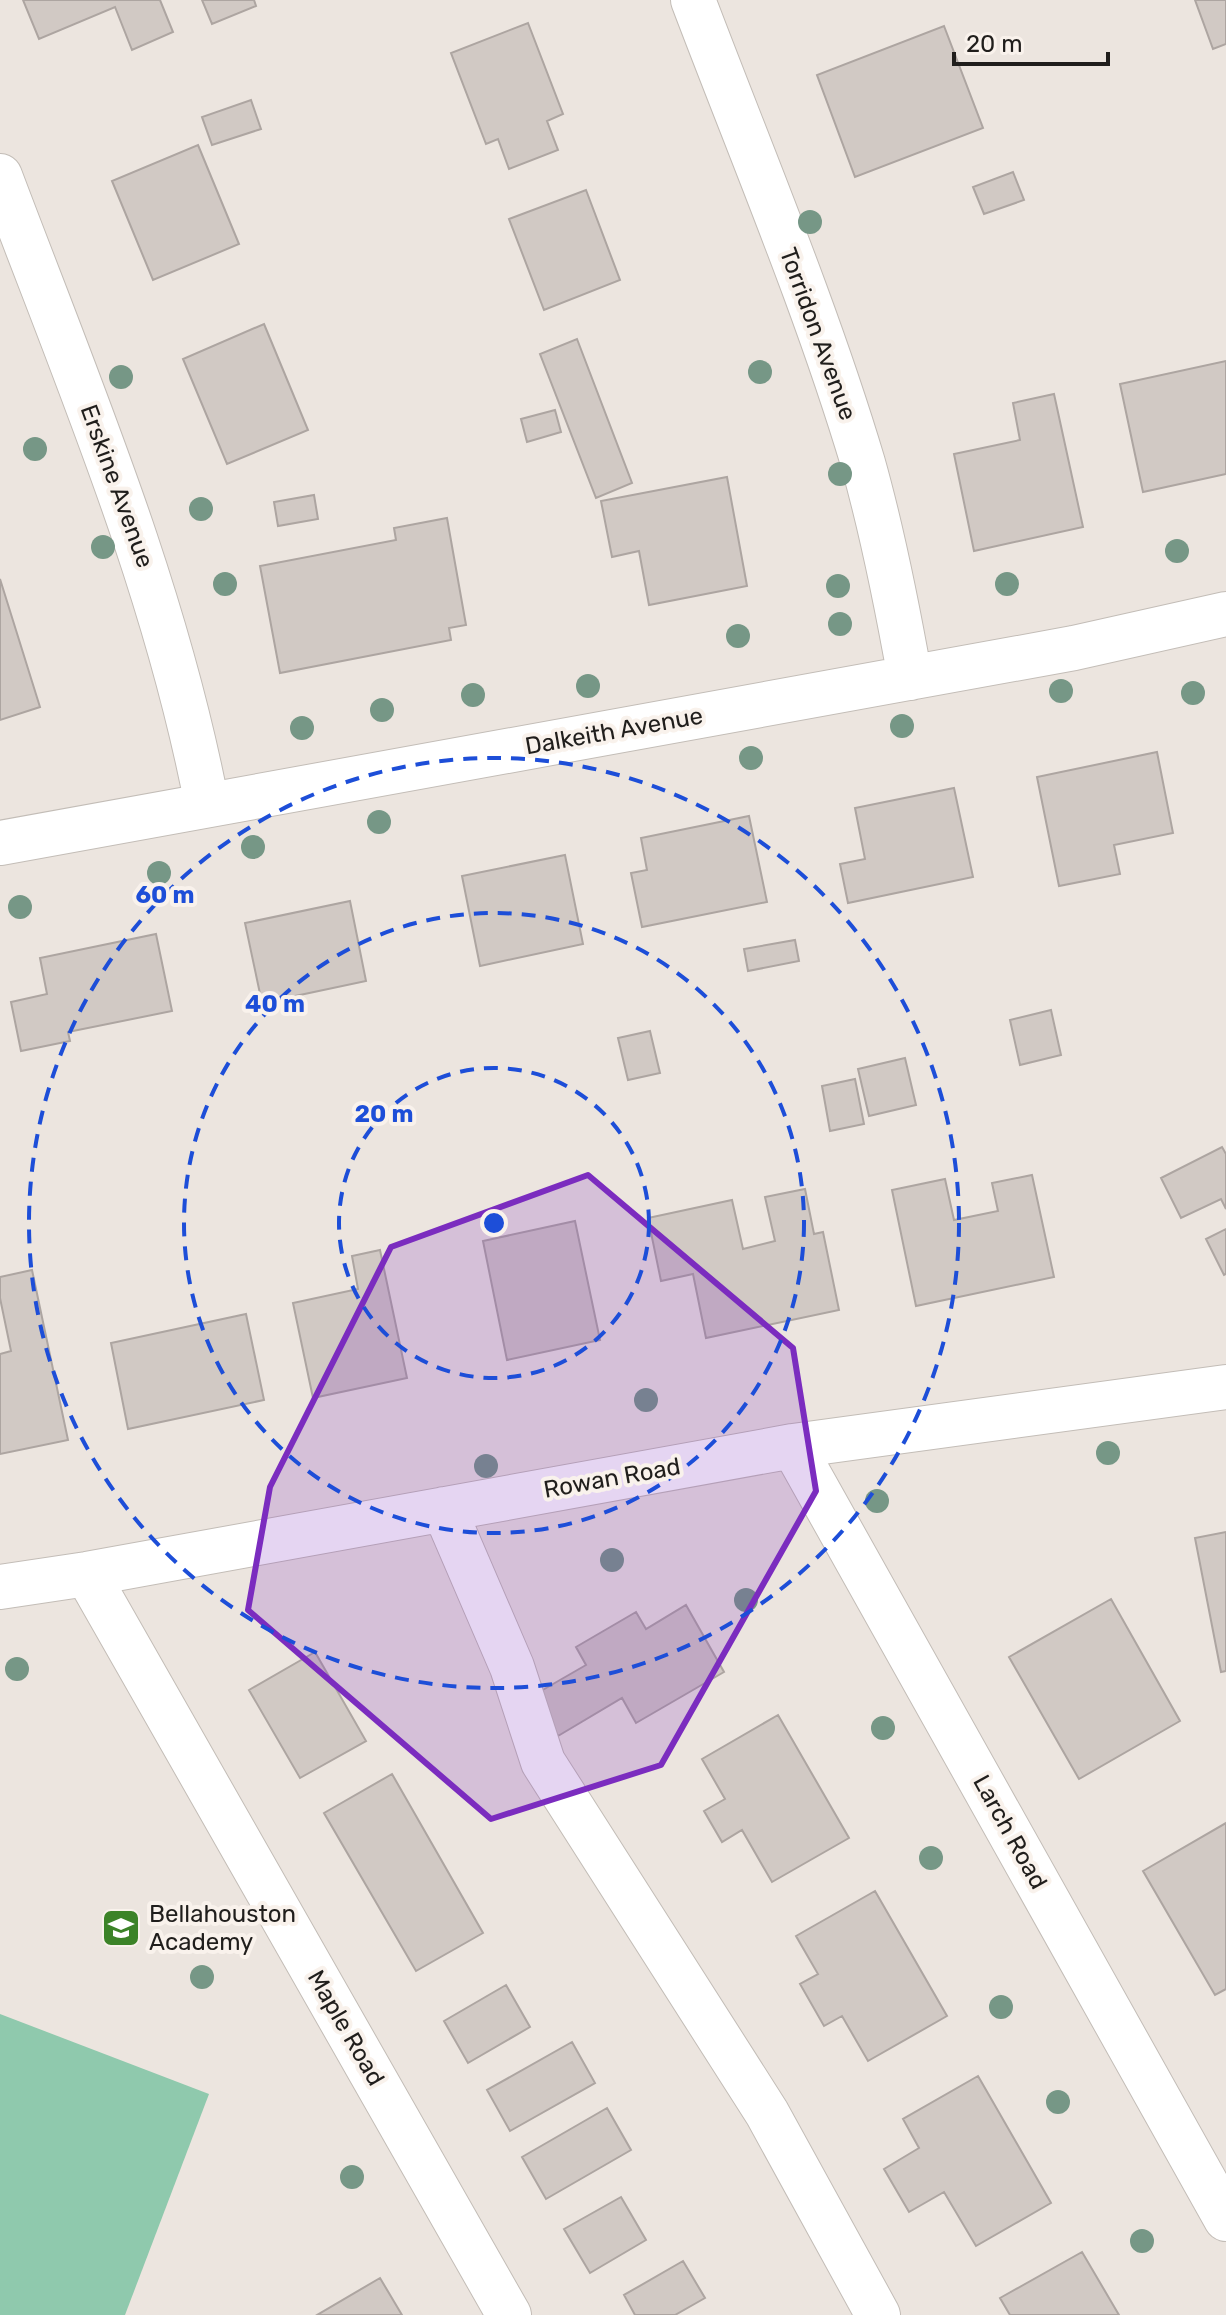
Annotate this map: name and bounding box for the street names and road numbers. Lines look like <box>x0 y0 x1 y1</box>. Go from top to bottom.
street label: Torridon Avenue <box>774 244 862 424</box>
street label: Erskine Avenue <box>75 401 159 571</box>
street label: Dalkeith Avenue <box>523 702 705 760</box>
street label: Rowan Road <box>541 1452 683 1504</box>
street label: Larch Road <box>967 1770 1053 1894</box>
street label: Maple Road <box>302 1965 390 2091</box>

